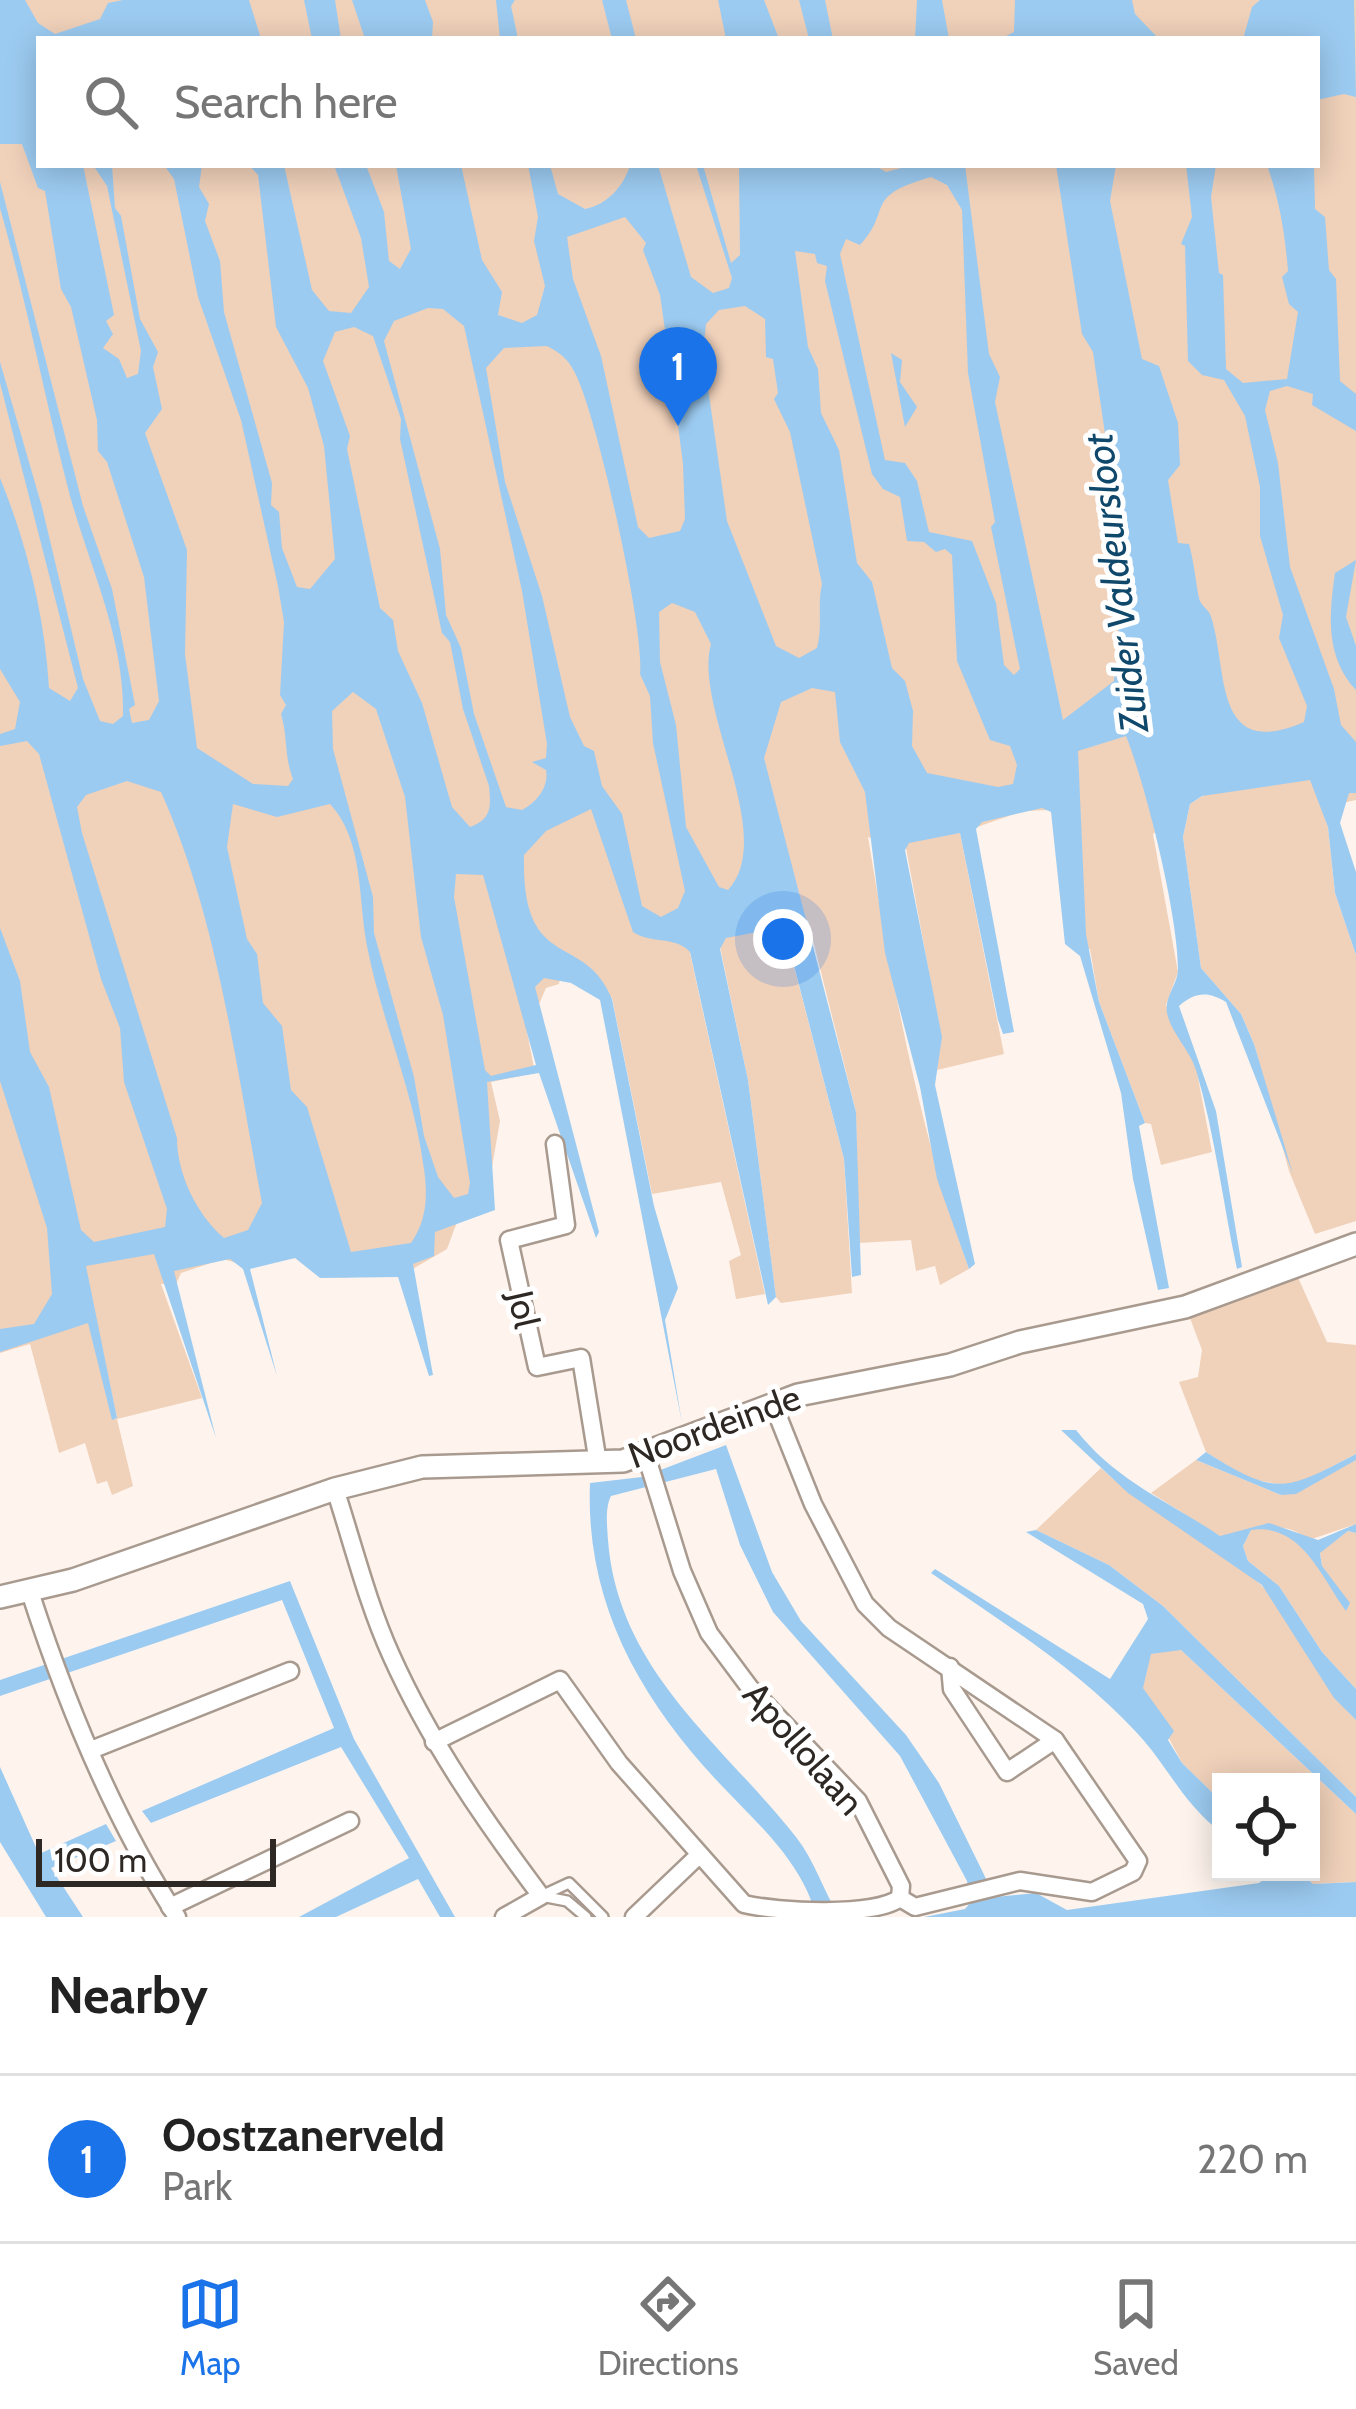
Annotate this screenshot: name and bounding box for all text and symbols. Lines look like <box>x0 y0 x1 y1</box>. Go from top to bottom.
search box <box>36 36 1320 168</box>
icon: search <box>78 69 144 135</box>
text: Search here <box>174 75 398 129</box>
pin: 1 <box>639 327 717 426</box>
water label: Zuider Valdeursloot <box>1074 430 1158 737</box>
your location <box>753 909 813 969</box>
street label: Jol <box>498 1285 550 1332</box>
street label: Noordeinde <box>622 1375 806 1477</box>
street label: Apollolaan <box>734 1673 874 1823</box>
map controls <box>1212 1773 1320 1881</box>
button: locate <box>1212 1773 1320 1881</box>
scale bar <box>36 1833 276 1886</box>
text: 100 m <box>54 1840 147 1880</box>
text: Nearby <box>48 1964 208 2026</box>
text: Oostzanerveld <box>162 2108 445 2162</box>
text: 1 <box>80 2135 94 2183</box>
text: 220 m <box>1197 2135 1308 2183</box>
text: Park <box>162 2162 232 2210</box>
tab: Map <box>177 2271 243 2383</box>
tab: Directions <box>598 2271 739 2383</box>
tab: Saved <box>1093 2271 1179 2383</box>

